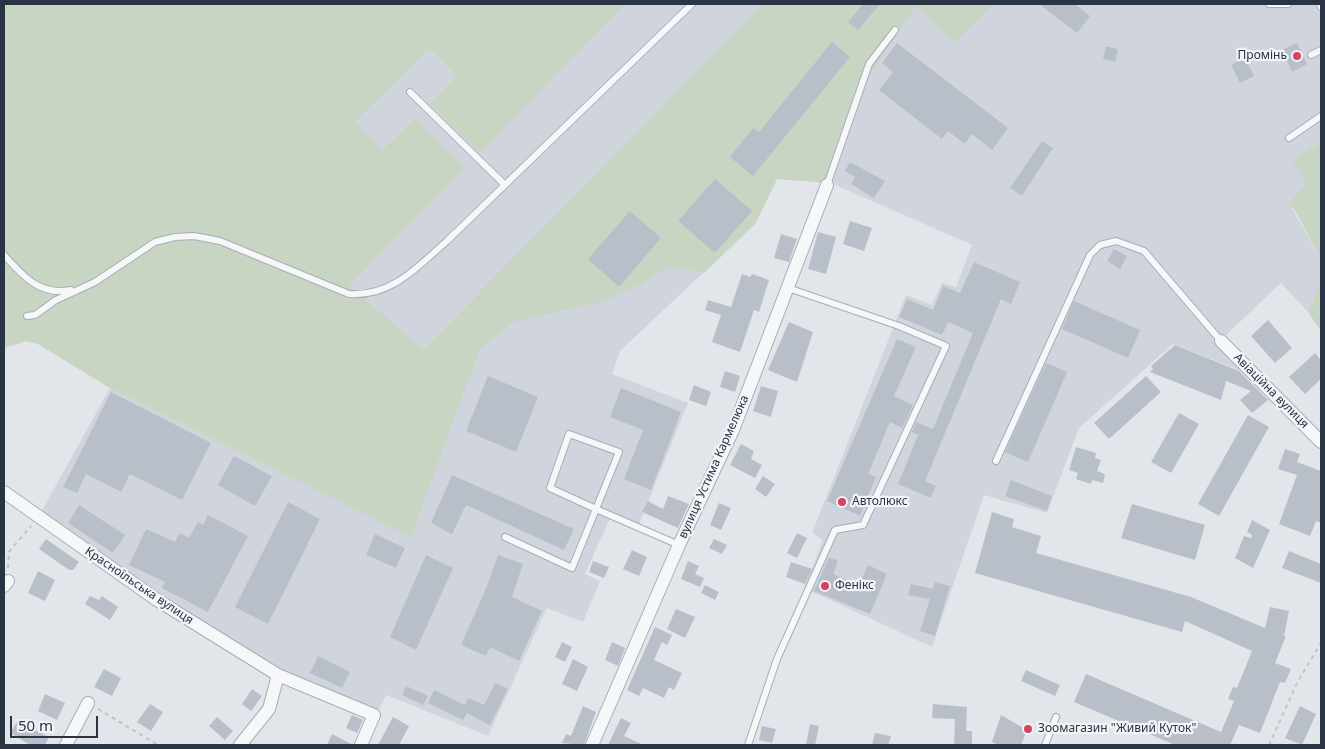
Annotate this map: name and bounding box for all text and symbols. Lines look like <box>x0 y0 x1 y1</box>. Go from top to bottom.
place label: Промінь <box>1238 49 1287 63</box>
marker: Промінь <box>1291 50 1303 62</box>
street label: Авіаційна вулиця <box>1230 350 1312 432</box>
street label: вулиця Устима Кармелюка <box>676 393 752 541</box>
place label: Автолюкс <box>852 495 908 509</box>
marker: Автолюкс <box>836 496 848 508</box>
street label: Красноїльська вулиця <box>82 544 196 628</box>
place label: Фенікс <box>835 579 874 593</box>
marker: Фенікс <box>819 580 831 592</box>
scale bar <box>12 706 100 738</box>
text: 50 m <box>18 715 53 735</box>
place label: Зоомагазин "Живий Куток" <box>1038 722 1196 736</box>
marker: Зоомагазин "Живий Куток" <box>1022 723 1034 735</box>

